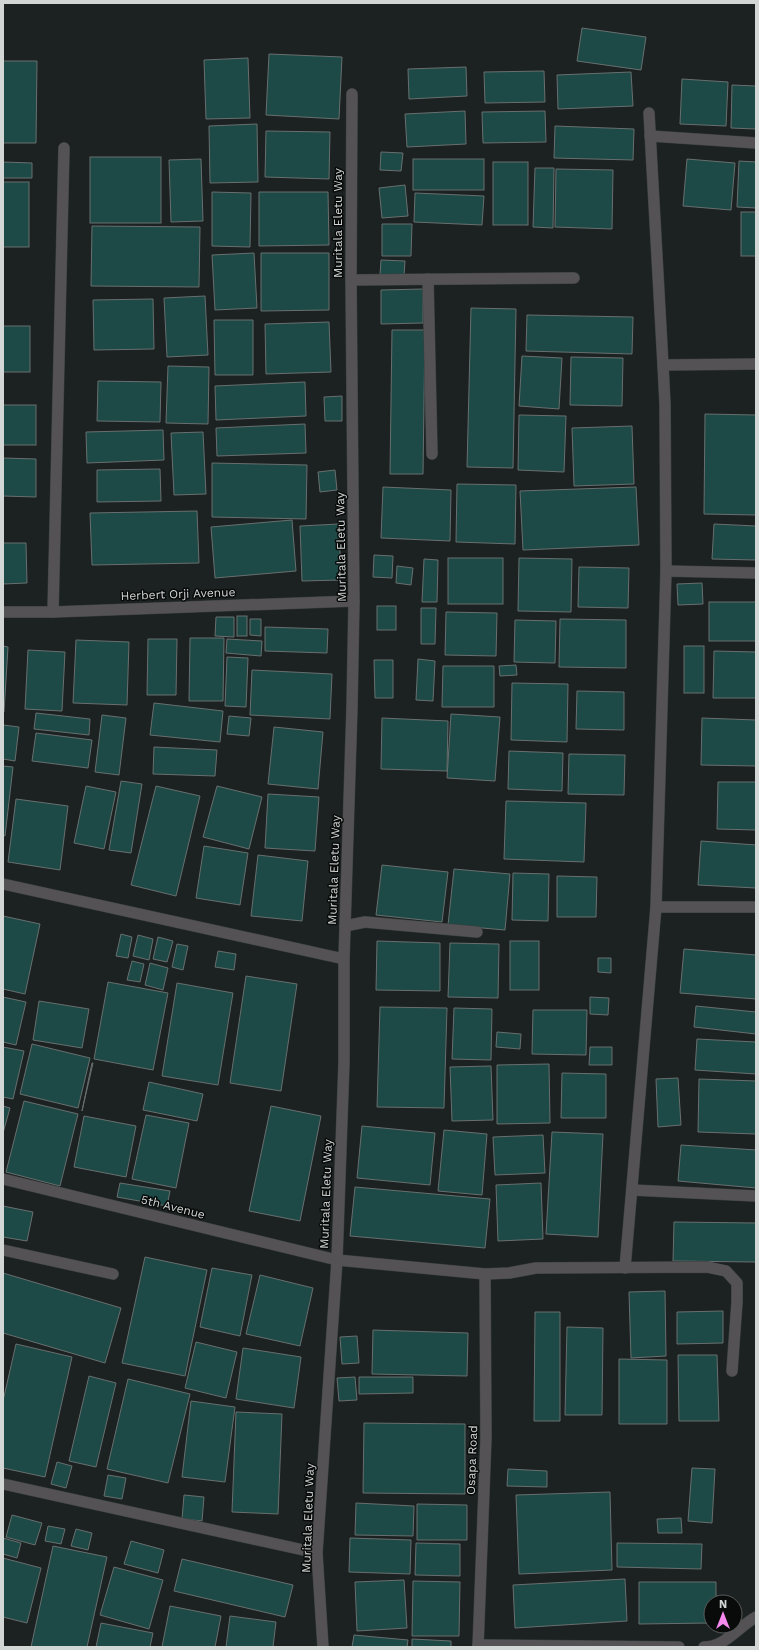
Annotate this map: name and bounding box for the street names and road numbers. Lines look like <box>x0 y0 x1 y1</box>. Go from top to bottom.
street label: Muritala Eletu Way <box>331 167 345 278</box>
street label: Muritala Eletu Way <box>333 491 349 602</box>
street label: Herbert Orji Avenue <box>120 585 236 603</box>
street label: Muritala Eletu Way <box>325 814 343 925</box>
street label: Muritala Eletu Way <box>317 1138 335 1249</box>
street label: 5th Avenue <box>140 1192 207 1222</box>
street label: Osapa Road <box>464 1425 480 1495</box>
street label: Muritala Eletu Way <box>299 1462 317 1573</box>

